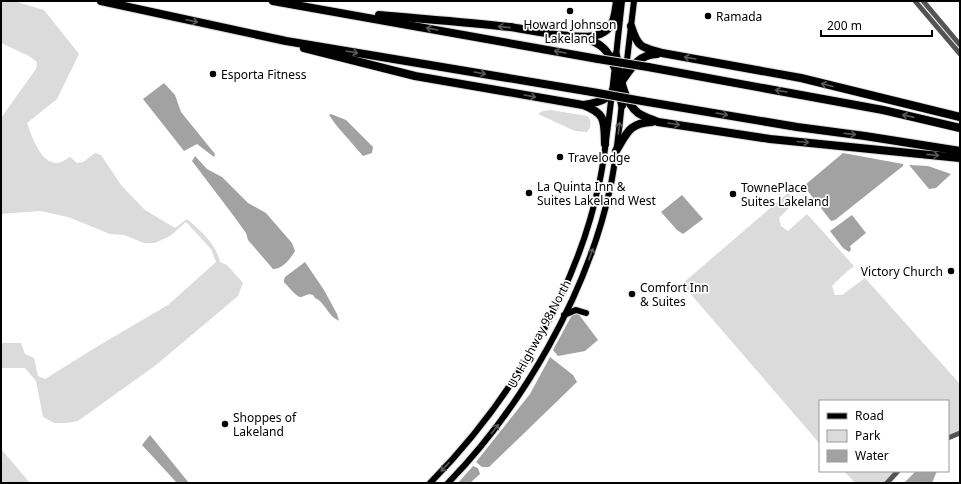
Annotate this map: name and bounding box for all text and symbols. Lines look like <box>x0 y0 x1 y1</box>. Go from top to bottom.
marker: Howard Johnson Lakeland <box>565 6 575 16</box>
place label: Ramada <box>716 8 762 25</box>
marker: Ramada <box>703 11 713 21</box>
scale bar <box>821 12 932 38</box>
place label: Howard Johnson Lakeland <box>523 16 617 47</box>
one-way arrow <box>185 17 198 25</box>
text: 200 m <box>827 17 862 34</box>
one-way arrow <box>498 23 511 30</box>
one-way arrow <box>425 25 438 33</box>
one-way arrow <box>345 48 358 56</box>
one-way arrow <box>553 48 566 56</box>
one-way arrow <box>684 54 697 62</box>
place label: Esporta Fitness <box>221 66 307 83</box>
marker: Esporta Fitness <box>208 69 218 79</box>
one-way arrow <box>473 69 486 77</box>
one-way arrow <box>821 80 834 88</box>
one-way arrow <box>775 87 788 95</box>
one-way arrow <box>523 92 536 100</box>
one-way arrow <box>715 110 728 118</box>
one-way arrow <box>902 112 915 120</box>
one-way arrow <box>667 120 680 128</box>
one-way arrow <box>615 122 623 135</box>
one-way arrow <box>843 130 856 138</box>
one-way arrow <box>796 138 809 145</box>
place label: Travelodge <box>568 149 631 166</box>
one-way arrow <box>926 151 939 158</box>
marker: Travelodge <box>555 152 565 162</box>
place label: La Quinta Inn & Suites Lakeland West <box>537 178 656 209</box>
place label: TownePlace Suites Lakeland <box>741 179 829 210</box>
marker: La Quinta Inn & Suites Lakeland West <box>524 188 534 198</box>
marker: TownePlace Suites Lakeland <box>728 189 738 199</box>
one-way arrow <box>587 248 595 260</box>
place label: Victory Church <box>861 263 943 280</box>
marker: Victory Church <box>946 266 956 276</box>
street label: US Highway 98 North <box>503 277 575 391</box>
place label: Comfort Inn & Suites <box>640 279 709 310</box>
marker: Comfort Inn & Suites <box>627 289 637 299</box>
legend <box>819 400 949 472</box>
text: Road <box>855 407 884 424</box>
place label: Shoppes of Lakeland <box>233 409 297 440</box>
marker: Shoppes of Lakeland <box>220 419 230 429</box>
one-way arrow <box>491 423 499 434</box>
text: Park <box>855 427 881 444</box>
text: Water <box>855 447 889 464</box>
one-way arrow <box>440 462 450 472</box>

